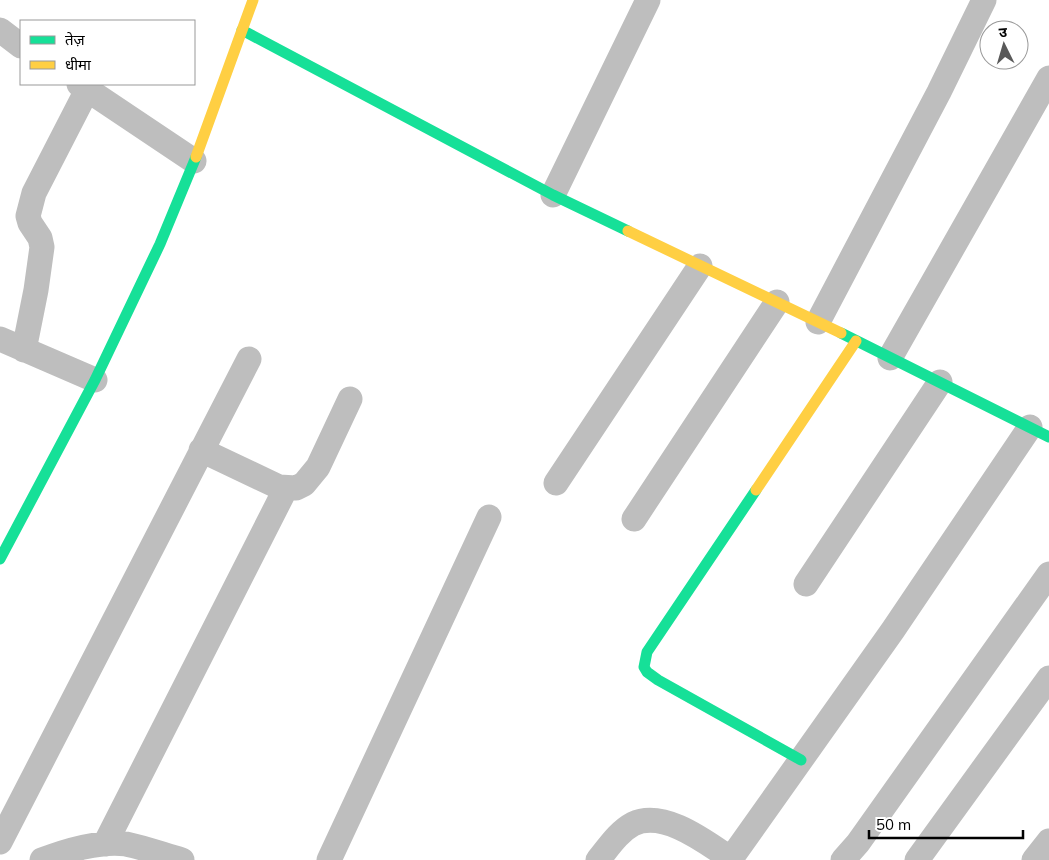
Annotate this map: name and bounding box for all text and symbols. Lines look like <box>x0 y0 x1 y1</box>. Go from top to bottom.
legend <box>20 20 195 85</box>
north arrow <box>979 20 1029 70</box>
text: उ <box>998 23 1009 41</box>
text: तेज़ <box>65 30 86 49</box>
text: धीमा <box>65 55 92 74</box>
scale bar <box>869 808 1023 840</box>
text: 50 m <box>876 815 911 834</box>

